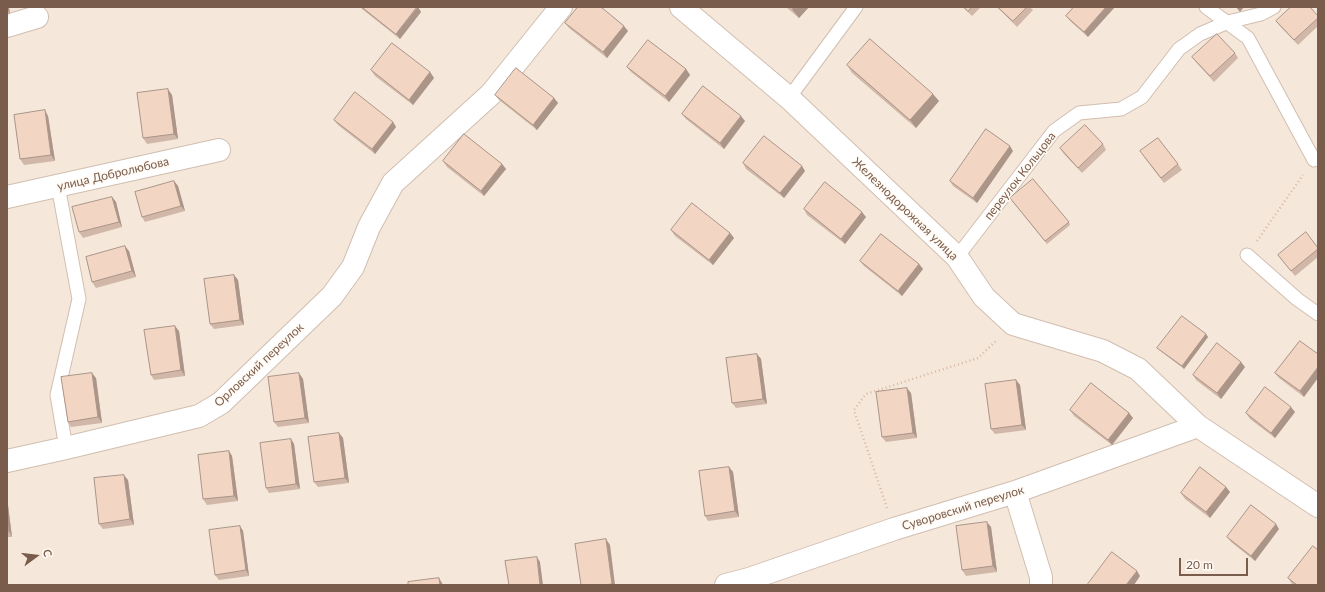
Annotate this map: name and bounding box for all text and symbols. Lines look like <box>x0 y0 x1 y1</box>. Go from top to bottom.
street label: переулок Кольцова <box>981 129 1059 223</box>
street label: улица Добролюбова <box>56 154 170 194</box>
street label: Железнодорожная улица <box>849 155 961 263</box>
street label: Орловский переулок <box>212 320 306 410</box>
street label: Суворовский переулок <box>900 483 1026 533</box>
north arrow <box>16 536 56 576</box>
text: С <box>41 548 55 558</box>
scale bar <box>1181 550 1250 576</box>
text: 20 m <box>1186 557 1213 572</box>

